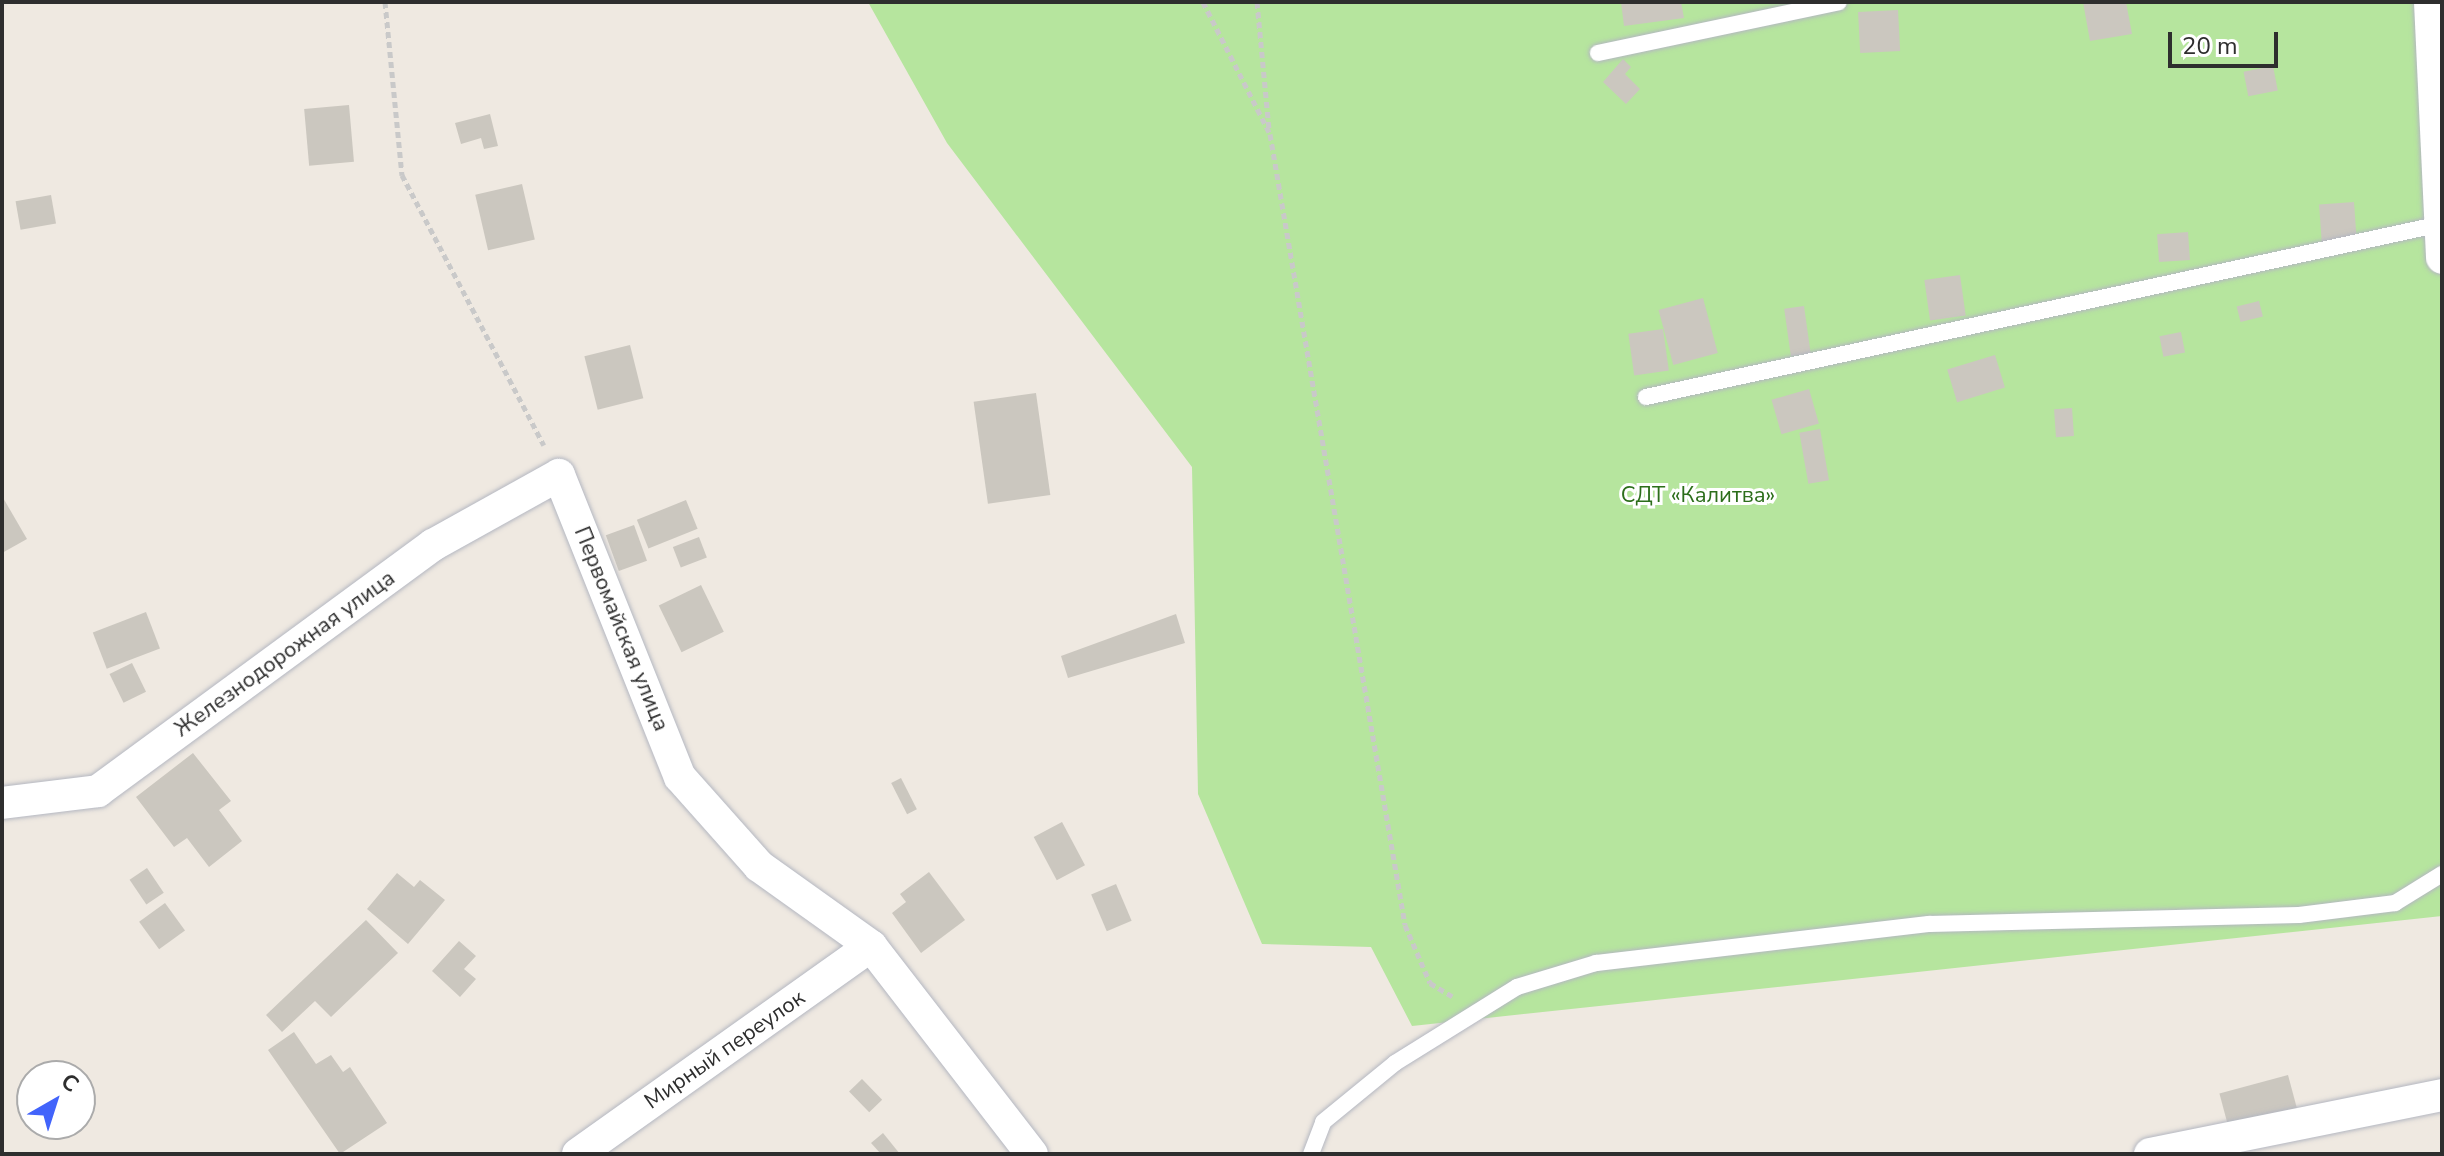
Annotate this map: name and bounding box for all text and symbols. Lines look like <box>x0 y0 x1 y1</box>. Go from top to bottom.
scale bar <box>2172 16 2282 66</box>
text: 20 m <box>2182 30 2238 62</box>
park label: СДТ «Калитва» <box>1621 483 1775 509</box>
street label: Первомайская улица <box>568 523 674 735</box>
street label: Железнодорожная улица <box>170 565 400 743</box>
street label: Мирный переулок <box>640 985 810 1115</box>
north arrow <box>16 1060 96 1140</box>
text: С <box>55 1067 85 1099</box>

